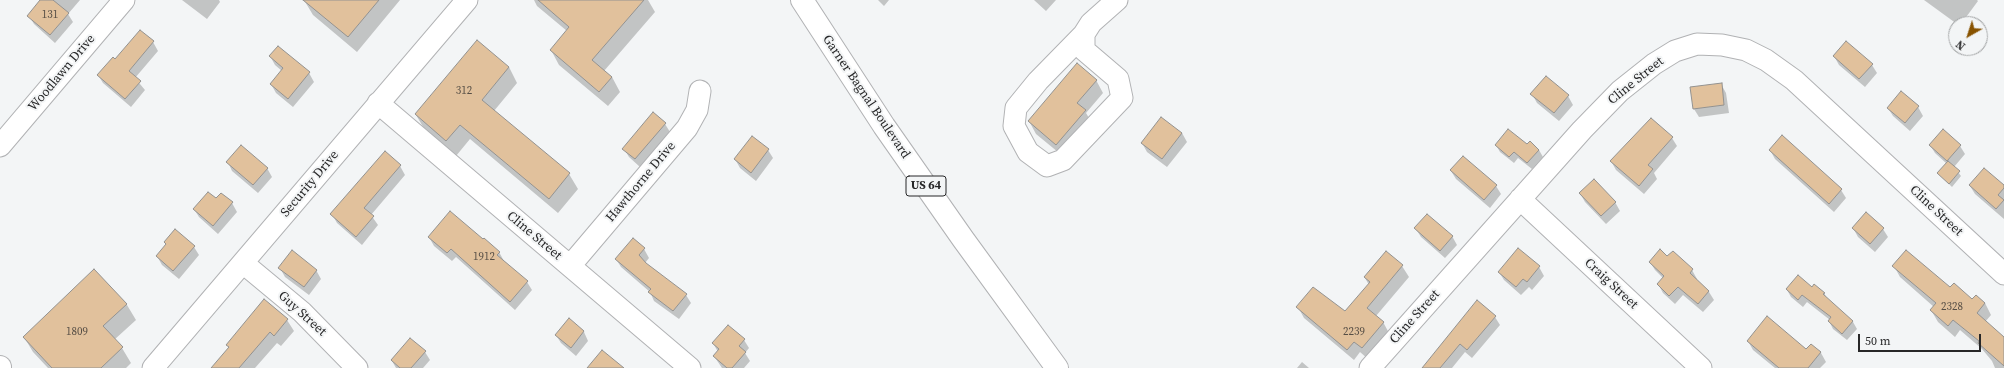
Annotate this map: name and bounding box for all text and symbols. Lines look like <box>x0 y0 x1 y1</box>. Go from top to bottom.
house number: 131 <box>42 8 58 22</box>
north arrow <box>1948 16 1988 56</box>
street label: Woodlawn Drive <box>25 31 99 115</box>
street label: Garner Bagnal Boulevard <box>819 32 913 162</box>
text: N <box>1953 37 1969 53</box>
street label: Cline Street <box>1605 54 1667 108</box>
house number: 312 <box>456 84 472 98</box>
street label: Hawthorne Drive <box>603 139 679 225</box>
street label: Security Drive <box>278 148 342 220</box>
road number: US 64 <box>906 176 946 196</box>
street label: Cline Street <box>1906 182 1966 240</box>
street label: Cline Street <box>503 208 565 264</box>
house number: 1912 <box>473 250 495 264</box>
street label: Craig Street <box>1581 255 1641 313</box>
street label: Cline Street <box>1387 287 1443 347</box>
street label: Guy Street <box>275 288 329 340</box>
house number: 2328 <box>1941 300 1963 314</box>
house number: 1809 <box>66 325 88 339</box>
house number: 2239 <box>1343 325 1365 339</box>
scale bar <box>1860 326 1983 352</box>
text: 50 m <box>1865 333 1891 349</box>

